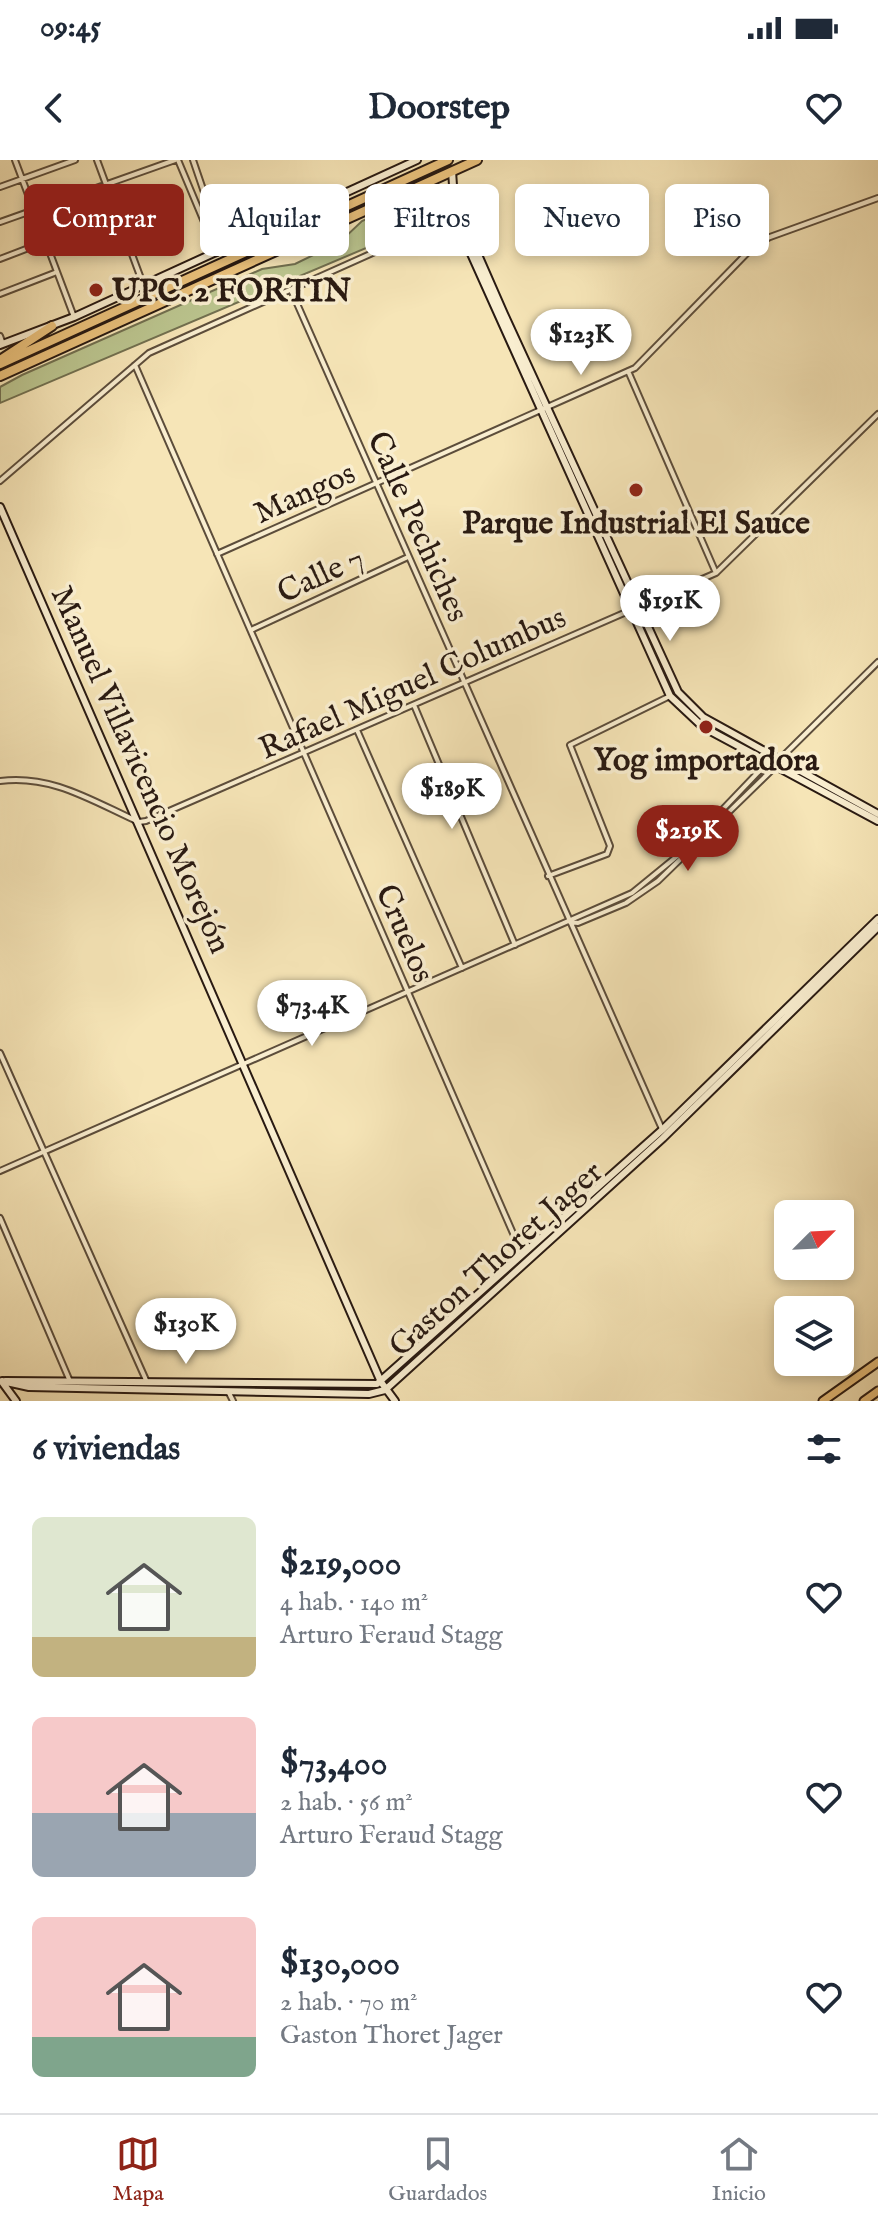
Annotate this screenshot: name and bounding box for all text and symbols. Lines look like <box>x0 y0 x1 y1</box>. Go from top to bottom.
text: 09:45 <box>40 9 101 47</box>
text: Doorstep <box>368 85 510 131</box>
icon: back <box>32 86 76 130</box>
icon: heart <box>802 86 846 130</box>
chip: Comprar <box>24 184 184 256</box>
chip: Alquilar <box>200 184 349 256</box>
chip: Filtros <box>365 184 499 256</box>
chip: Nuevo <box>515 184 649 256</box>
chip: Piso <box>665 184 769 256</box>
place label: UPC. 2 FORTIN <box>112 272 351 313</box>
marker: UPC. 2 FORTIN <box>87 281 105 299</box>
pin: $123K <box>525 309 637 377</box>
text: $123K <box>549 318 613 351</box>
street label: Calle Pechiches <box>356 425 477 629</box>
street label: Mangos <box>248 454 362 535</box>
marker: Parque Industrial El Sauce <box>627 481 645 499</box>
place label: Parque Industrial El Sauce <box>462 504 810 545</box>
street label: Calle 7 <box>271 539 371 614</box>
pin: $191K <box>614 575 726 643</box>
street label: Manuel Villavicencio Morejón <box>40 580 239 960</box>
text: $191K <box>638 584 702 617</box>
street label: Rafael Miguel Columbus <box>253 598 573 770</box>
marker: Yog importadora <box>697 718 715 736</box>
place label: Yog importadora <box>593 741 820 782</box>
pin: $189K <box>396 763 508 831</box>
text: $189K <box>420 772 484 805</box>
pin: $219K <box>632 805 744 873</box>
text: $219K <box>655 814 721 847</box>
street label: Cruelos <box>365 879 443 989</box>
pin: $73.4K <box>247 980 377 1048</box>
text: $73.4K <box>275 989 349 1022</box>
street label: Gaston Thoret Jager <box>381 1153 613 1367</box>
north arrow <box>774 1200 854 1280</box>
map controls <box>774 1200 854 1376</box>
button: layers <box>774 1296 854 1376</box>
pin: $130K <box>130 1298 242 1366</box>
text: $130K <box>153 1307 219 1340</box>
icon: filters <box>802 1427 846 1471</box>
text: 6 viviendas <box>32 1428 180 1471</box>
text: $219,000 <box>280 1543 401 1586</box>
icon: home <box>96 1549 192 1645</box>
icon: heart <box>802 1575 846 1619</box>
text: 4 hab. · 140 m² <box>280 1586 428 1619</box>
text: Arturo Feraud Stagg <box>280 1619 503 1652</box>
text: $73,400 <box>280 1743 387 1786</box>
icon: home <box>96 1749 192 1845</box>
icon: heart <box>802 1775 846 1819</box>
text: 2 hab. · 56 m² <box>280 1786 413 1819</box>
text: Arturo Feraud Stagg <box>280 1819 503 1852</box>
text: $130,000 <box>280 1943 400 1986</box>
icon: home <box>96 1949 192 2045</box>
icon: heart <box>802 1975 846 2019</box>
text: 2 hab. · 70 m² <box>280 1986 417 2019</box>
text: Gaston Thoret Jager <box>280 2019 503 2052</box>
tab: Mapa <box>112 2132 164 2208</box>
tab: Guardados <box>388 2132 487 2208</box>
tab: Inicio <box>712 2132 766 2208</box>

